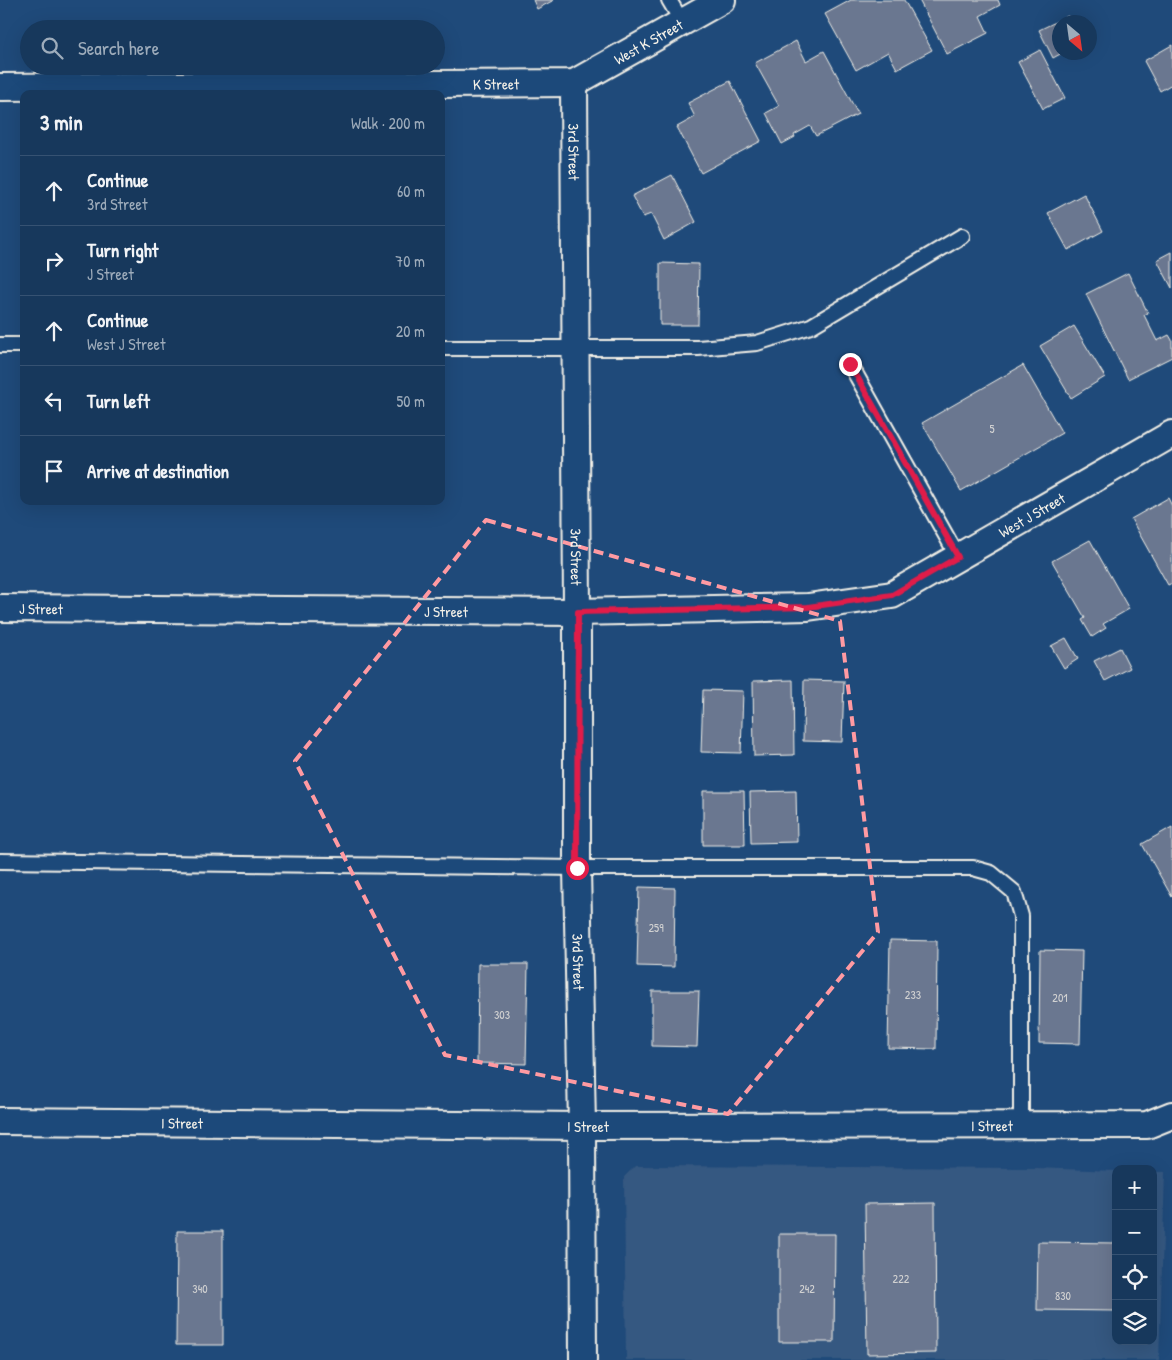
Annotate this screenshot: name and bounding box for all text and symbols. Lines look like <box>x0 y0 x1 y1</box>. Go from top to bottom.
street label: West K Street <box>610 13 687 69</box>
north arrow <box>1052 15 1097 60</box>
search box <box>20 20 445 75</box>
icon: search <box>38 34 66 62</box>
text: Search here <box>78 35 159 61</box>
street label: K Street <box>473 73 520 94</box>
text: 3 min <box>40 108 83 137</box>
text: Walk · 200 m <box>351 112 425 134</box>
street label: 3rd Street <box>564 124 585 181</box>
text: Continue <box>87 167 148 193</box>
icon: ahead <box>40 177 68 205</box>
text: 60 m <box>397 180 425 202</box>
text: 3rd Street <box>87 193 148 215</box>
text: Turn right <box>87 237 158 263</box>
icon: right <box>40 247 68 275</box>
text: 70 m <box>395 250 425 272</box>
text: J Street <box>87 263 134 285</box>
text: Continue <box>87 307 148 333</box>
icon: ahead <box>40 317 68 345</box>
text: 20 m <box>396 320 425 342</box>
text: West J Street <box>87 333 165 355</box>
route end <box>839 353 862 376</box>
icon: left <box>40 387 68 415</box>
text: Turn left <box>87 388 150 414</box>
text: 50 m <box>397 390 425 412</box>
house number: 5 <box>989 420 995 437</box>
icon: arrive <box>40 457 68 485</box>
text: Arrive at destination <box>87 458 229 484</box>
street label: West J Street <box>994 487 1070 542</box>
street label: 3rd Street <box>566 529 587 586</box>
street label: J Street <box>19 598 64 619</box>
street label: J Street <box>424 600 469 622</box>
route start <box>566 857 589 880</box>
house number: 259 <box>648 919 664 936</box>
street label: 3rd Street <box>568 933 590 991</box>
house number: 233 <box>905 986 921 1003</box>
house number: 201 <box>1052 989 1068 1006</box>
house number: 303 <box>494 1006 510 1023</box>
street label: I Street <box>161 1112 204 1133</box>
street label: I Street <box>567 1115 610 1137</box>
street label: I Street <box>971 1115 1014 1136</box>
map controls <box>1112 1165 1157 1345</box>
button: + <box>1112 1165 1157 1210</box>
button: − <box>1112 1210 1157 1255</box>
button: locate <box>1112 1255 1157 1300</box>
house number: 222 <box>893 1270 910 1287</box>
house number: 340 <box>192 1280 208 1297</box>
house number: 242 <box>799 1280 815 1297</box>
house number: 830 <box>1055 1287 1071 1304</box>
button: layers <box>1112 1300 1157 1345</box>

